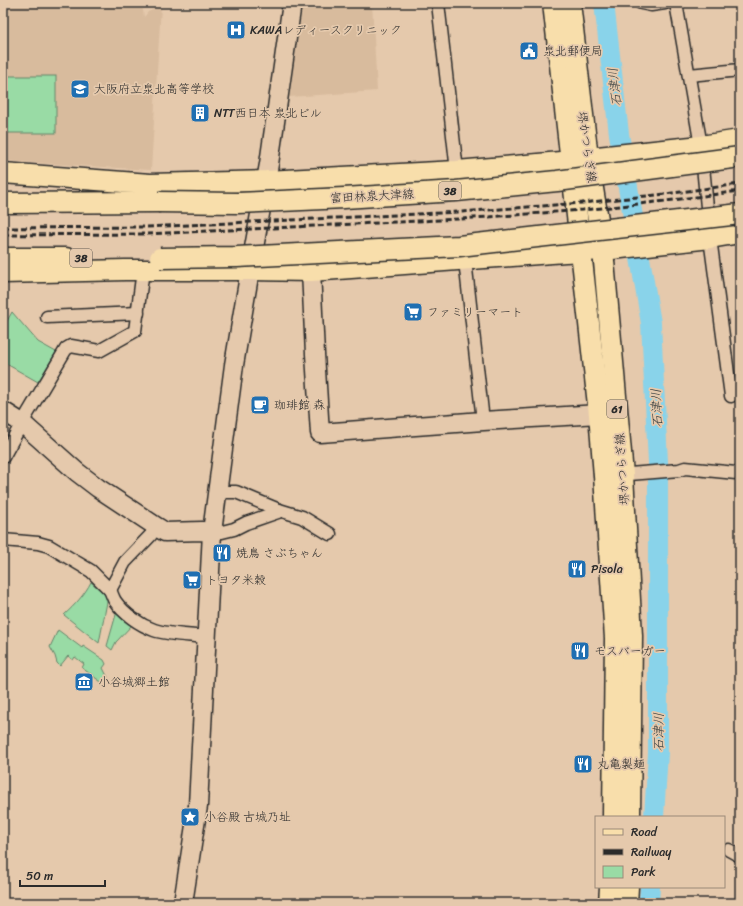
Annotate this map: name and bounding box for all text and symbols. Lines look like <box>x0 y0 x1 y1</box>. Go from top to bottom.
hospital icon: KAWAレディースクリニック <box>225 19 247 41</box>
place label: KAWAレディースクリニック <box>250 19 402 41</box>
public building icon: 泉北郵便局 <box>518 40 540 62</box>
place label: 泉北郵便局 <box>543 40 603 62</box>
water label: 石津川 <box>601 66 628 108</box>
school or university icon: 大阪府立泉北高等学校 <box>69 78 91 100</box>
place label: 大阪府立泉北高等学校 <box>94 78 214 100</box>
building icon: NTT西日本 泉北ビル <box>189 102 211 124</box>
place label: NTT西日本 泉北ビル <box>214 102 322 124</box>
street label: 堺かつらぎ線 <box>571 110 603 184</box>
road number: 38 <box>439 182 461 200</box>
street label: 富田林泉大津線 <box>329 183 415 209</box>
road number: 38 <box>70 249 92 267</box>
supermarket icon: ファミリーマート <box>402 301 424 323</box>
place label: ファミリーマート <box>427 301 523 323</box>
water label: 石津川 <box>644 388 669 428</box>
cafe icon: 珈琲館 森 <box>249 394 271 416</box>
place label: 珈琲館 森 <box>274 394 325 416</box>
road number: 61 <box>607 400 627 418</box>
street label: 堺かつらぎ線 <box>609 432 635 506</box>
restaurant icon: 焼鳥 さぶちゃん <box>211 542 233 564</box>
place label: 焼鳥 さぶちゃん <box>236 542 323 564</box>
restaurant icon: Pisola <box>566 558 588 580</box>
place label: Pisola <box>591 558 623 580</box>
supermarket icon: トヨタ米穀 <box>181 569 203 591</box>
place label: トヨタ米穀 <box>206 569 266 591</box>
restaurant icon: モスバーガー <box>569 640 591 662</box>
place label: モスバーガー <box>594 640 666 662</box>
museum icon: 小谷城郷土館 <box>73 671 95 693</box>
place label: 小谷城郷土館 <box>98 671 170 693</box>
water label: 石津川 <box>647 712 670 752</box>
restaurant icon: 丸亀製麺 <box>572 753 594 775</box>
place label: 丸亀製麺 <box>597 753 645 775</box>
place icon: 小谷殿 古城乃址 <box>179 806 201 828</box>
place label: 小谷殿 古城乃址 <box>204 806 291 828</box>
legend <box>595 816 725 888</box>
text: Road <box>631 821 658 843</box>
text: Railway <box>631 841 672 863</box>
text: Park <box>631 861 656 883</box>
scale bar <box>20 862 105 888</box>
text: 50 m <box>26 865 53 887</box>

